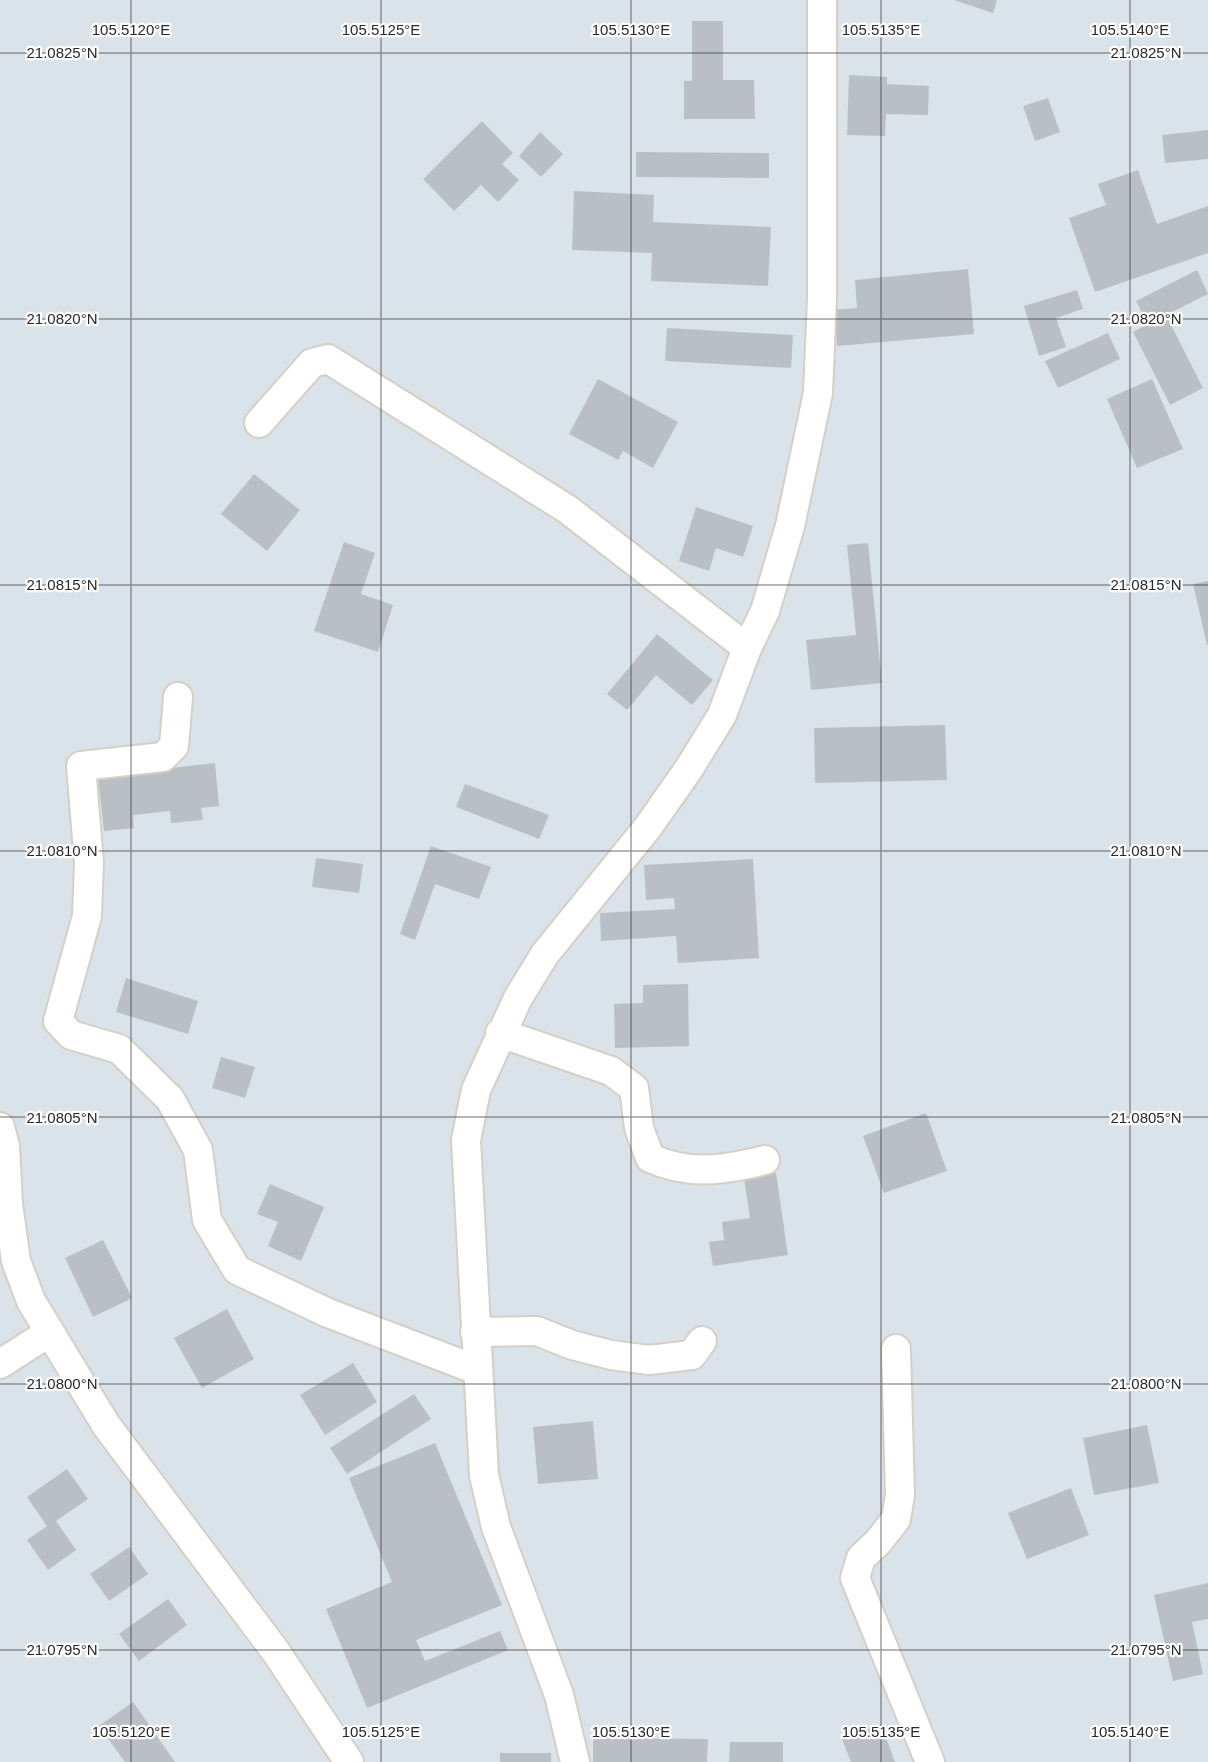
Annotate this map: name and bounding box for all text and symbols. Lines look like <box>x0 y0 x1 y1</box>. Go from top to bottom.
text: 105.5120°E <box>92 21 170 38</box>
text: 105.5125°E <box>342 21 420 38</box>
text: 105.5130°E <box>592 21 670 38</box>
text: 105.5135°E <box>842 21 920 38</box>
text: 105.5140°E <box>1091 21 1169 38</box>
text: 21.0825°N <box>26 44 98 61</box>
text: 21.0825°N <box>1110 44 1182 61</box>
text: 21.0820°N <box>26 310 98 327</box>
text: 21.0820°N <box>1110 310 1182 327</box>
text: 21.0815°N <box>26 576 98 593</box>
text: 21.0815°N <box>1110 576 1182 593</box>
text: 21.0810°N <box>26 842 98 859</box>
text: 21.0810°N <box>1110 842 1182 859</box>
text: 21.0805°N <box>26 1109 98 1126</box>
text: 21.0805°N <box>1110 1109 1182 1126</box>
text: 21.0800°N <box>26 1375 98 1392</box>
text: 21.0800°N <box>1110 1375 1182 1392</box>
text: 21.0795°N <box>26 1641 98 1658</box>
text: 21.0795°N <box>1110 1641 1182 1658</box>
text: 105.5120°E <box>92 1723 170 1740</box>
text: 105.5125°E <box>342 1723 420 1740</box>
text: 105.5130°E <box>592 1723 670 1740</box>
text: 105.5135°E <box>842 1723 920 1740</box>
text: 105.5140°E <box>1091 1723 1169 1740</box>

